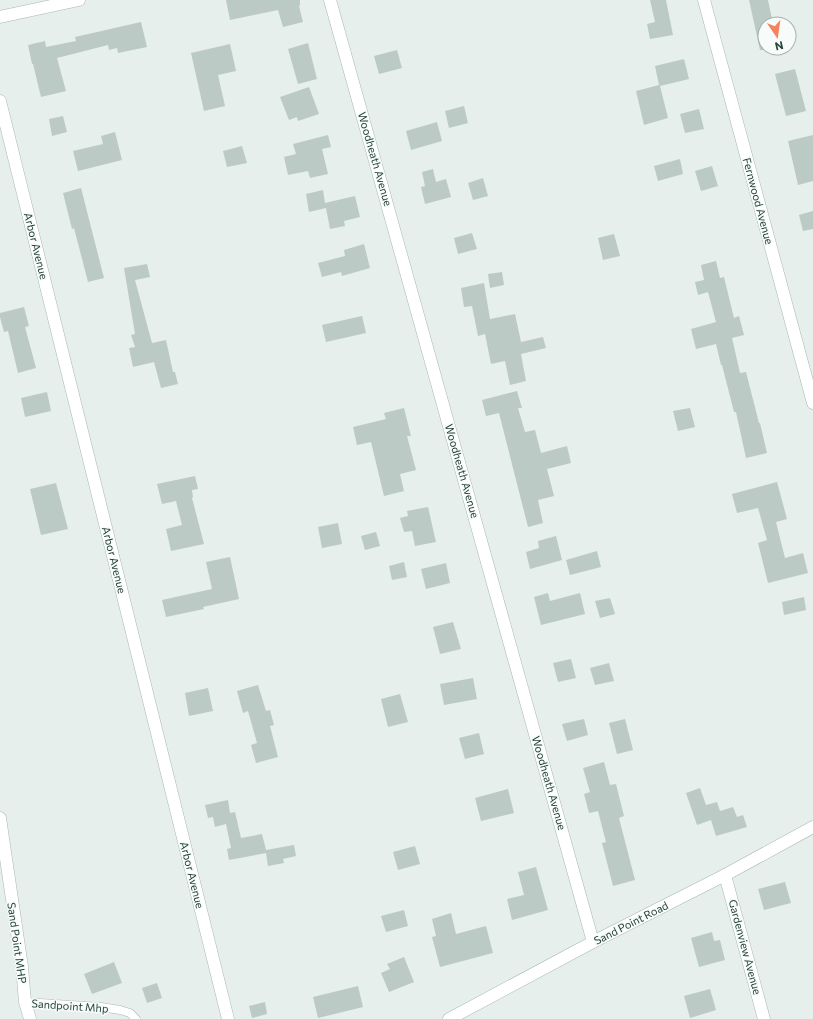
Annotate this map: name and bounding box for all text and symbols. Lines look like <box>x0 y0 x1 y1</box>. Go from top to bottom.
north arrow <box>757 16 797 56</box>
text: N <box>774 39 785 53</box>
street label: Woodheath Avenue <box>356 110 395 208</box>
street label: Fernwood Avenue <box>741 156 776 246</box>
street label: Arbor Avenue <box>22 211 51 281</box>
street label: Woodheath Avenue <box>443 422 482 520</box>
street label: Arbor Avenue <box>100 525 129 595</box>
street label: Woodheath Avenue <box>530 734 569 832</box>
street label: Arbor Avenue <box>178 840 207 910</box>
street label: Sand Point Road <box>591 898 670 947</box>
street label: Gardenview Avenue <box>727 898 765 996</box>
street label: Sand Point MHP <box>5 902 30 984</box>
street label: Sandpoint Mhp <box>31 996 109 1015</box>

